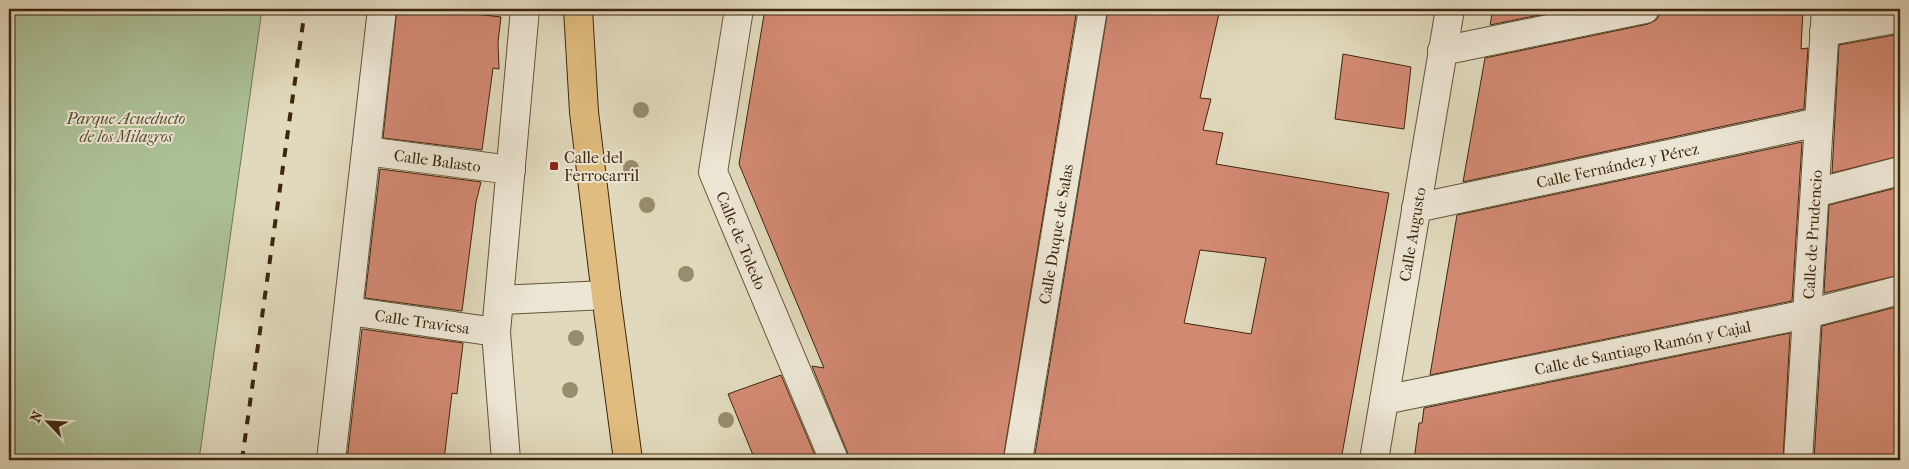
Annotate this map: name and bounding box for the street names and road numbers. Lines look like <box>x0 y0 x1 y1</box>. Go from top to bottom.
street label: Calle Fernández y Pérez <box>1535 138 1700 192</box>
street label: Calle Balasto <box>393 145 482 175</box>
street label: Calle Duque de Salas <box>1035 163 1077 306</box>
street label: Calle de Prudencio <box>1799 169 1825 300</box>
street label: Calle Augusto <box>1395 186 1429 283</box>
street label: Calle de Toledo <box>713 188 771 292</box>
street label: Calle Traviesa <box>373 305 472 338</box>
street label: Calle de Santiago Ramón y Cajal <box>1533 316 1753 379</box>

